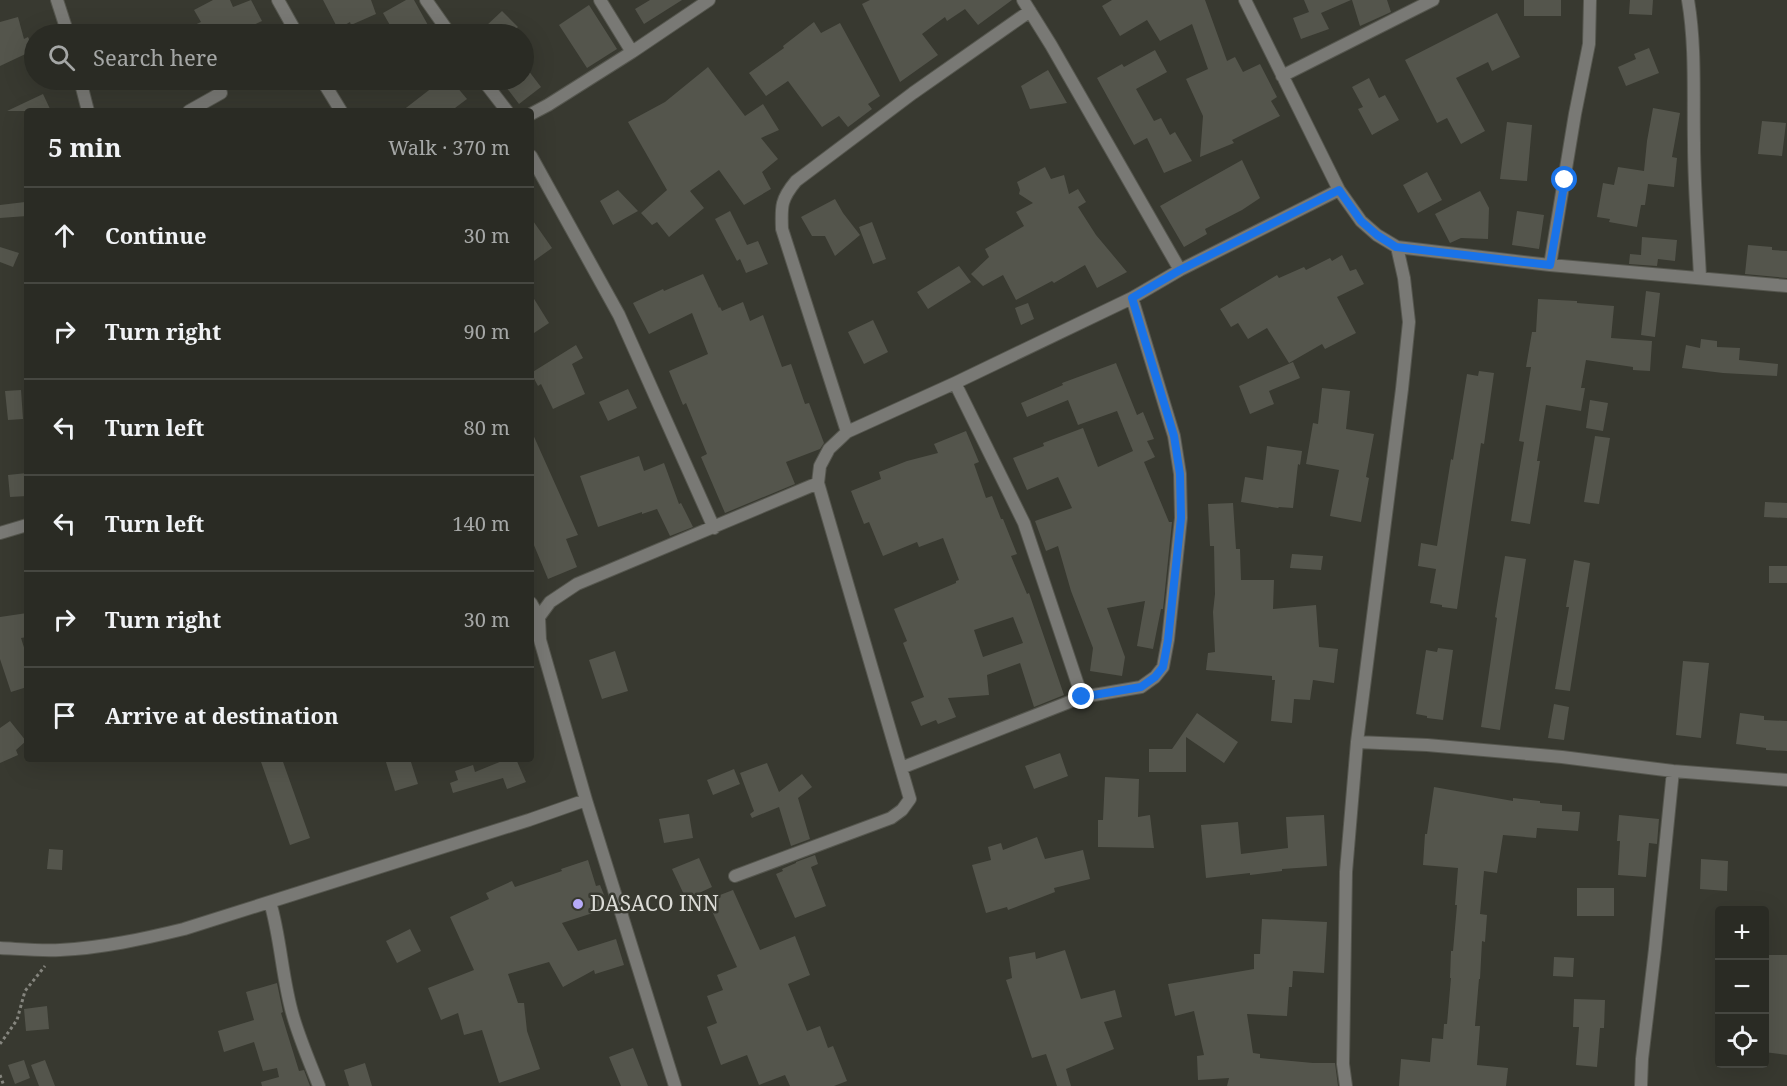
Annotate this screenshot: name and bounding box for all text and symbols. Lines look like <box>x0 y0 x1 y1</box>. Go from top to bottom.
search box <box>24 24 534 90</box>
icon: search <box>45 41 78 74</box>
text: Search here <box>93 42 218 72</box>
text: 5 min <box>48 129 122 165</box>
text: Walk · 370 m <box>388 134 510 161</box>
route start <box>1551 166 1577 192</box>
icon: ahead <box>48 219 81 252</box>
text: Continue <box>105 220 207 250</box>
text: 30 m <box>464 222 510 249</box>
icon: right <box>48 315 81 348</box>
text: Turn right <box>105 316 221 346</box>
text: 90 m <box>464 318 510 345</box>
icon: left <box>48 411 81 444</box>
text: Turn left <box>105 412 204 442</box>
text: 80 m <box>464 414 510 441</box>
icon: left <box>48 507 81 540</box>
text: Turn left <box>105 508 204 538</box>
text: 140 m <box>452 510 510 537</box>
icon: right <box>48 603 81 636</box>
text: Turn right <box>105 604 221 634</box>
text: 30 m <box>464 606 510 633</box>
route end <box>1068 683 1094 709</box>
icon: arrive <box>48 699 81 732</box>
text: Arrive at destination <box>105 700 339 730</box>
place label: DASACO INN <box>590 889 719 917</box>
marker: DASACO INN <box>571 897 585 911</box>
map controls <box>1715 906 1769 1068</box>
button: + <box>1715 906 1769 960</box>
button: − <box>1715 960 1769 1014</box>
button: locate <box>1715 1014 1769 1068</box>

